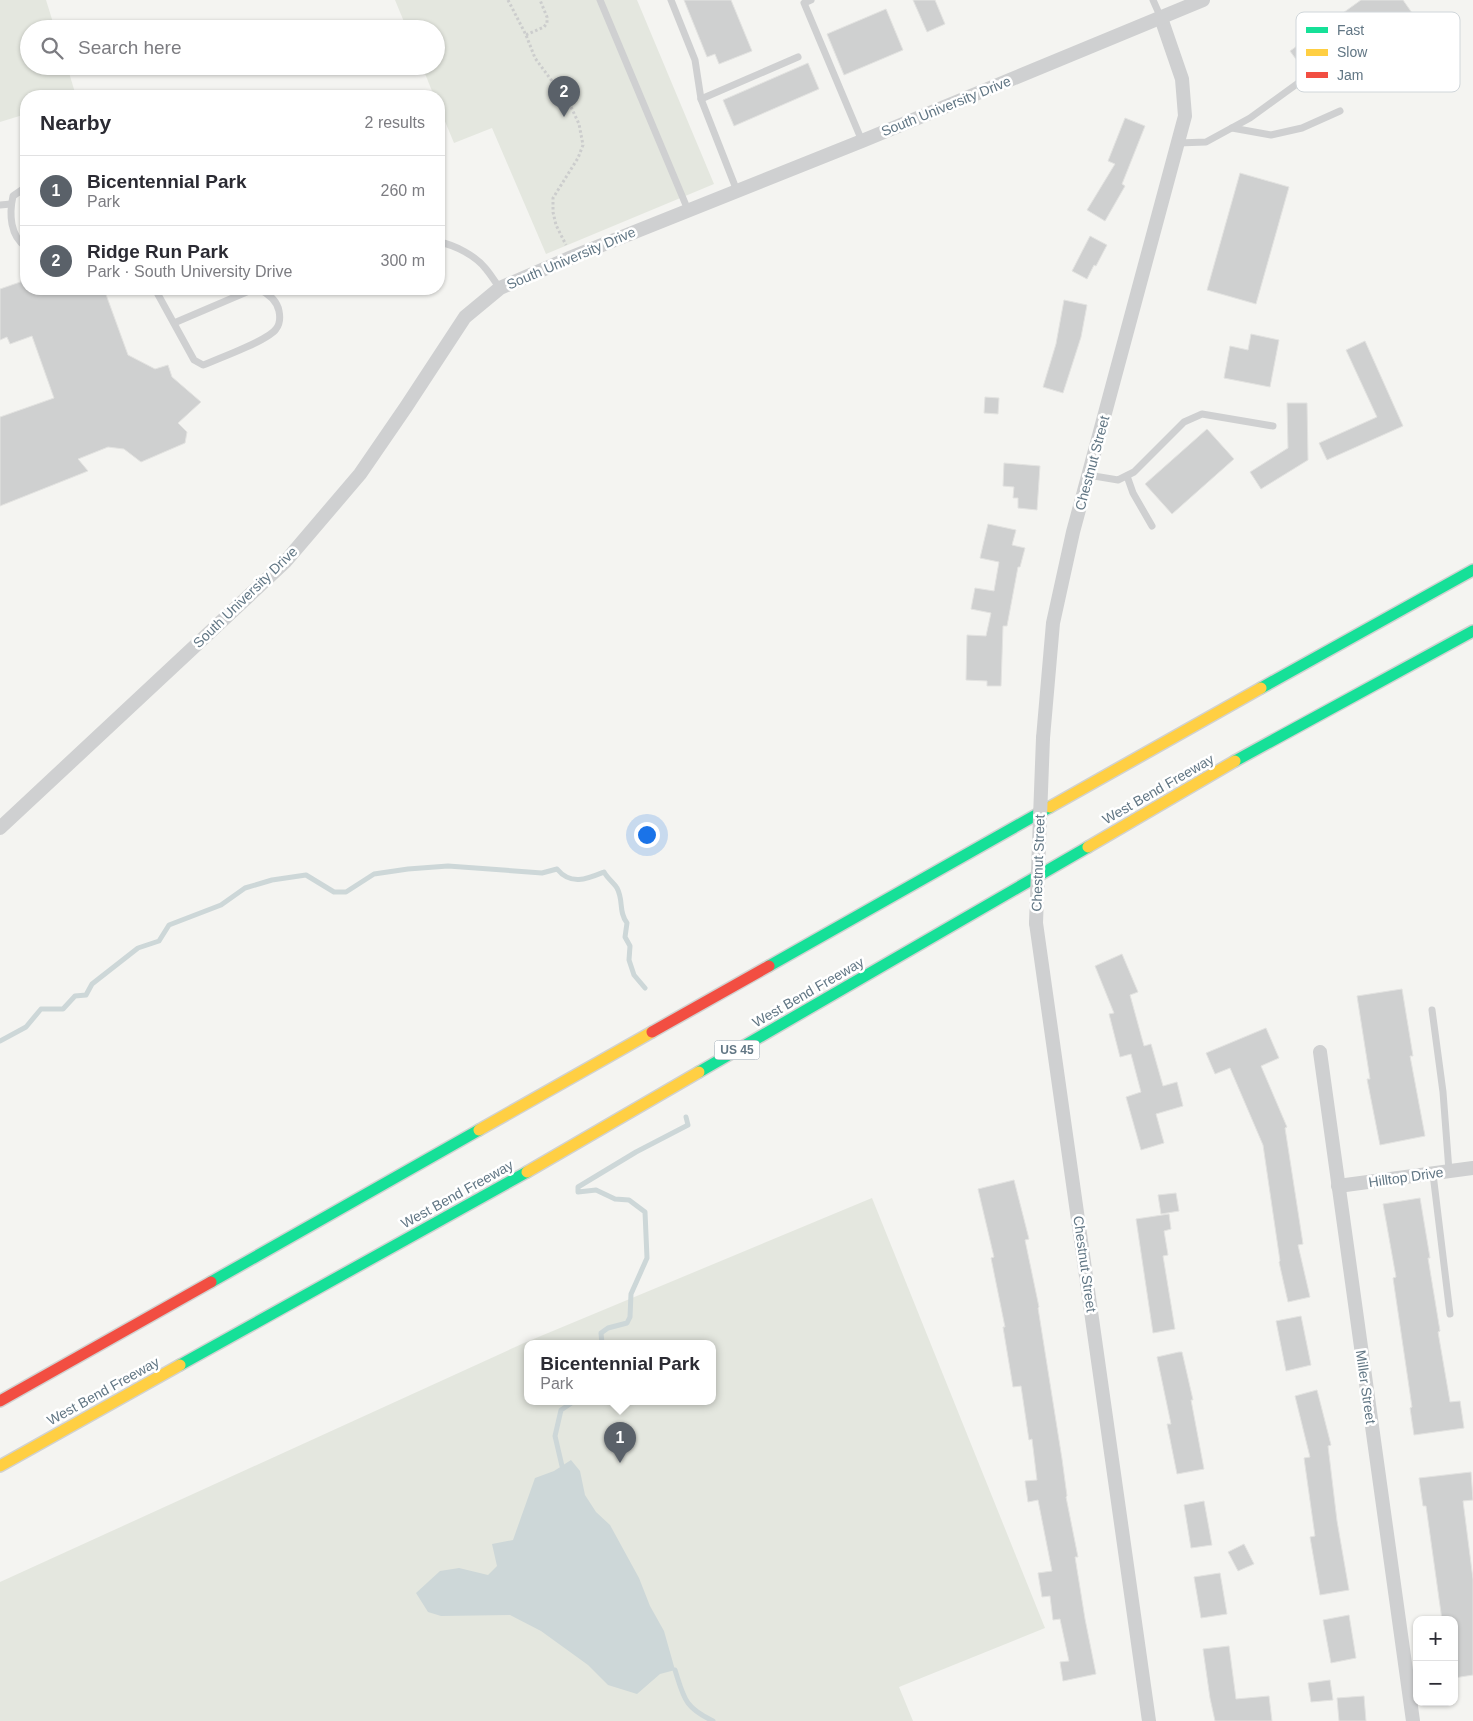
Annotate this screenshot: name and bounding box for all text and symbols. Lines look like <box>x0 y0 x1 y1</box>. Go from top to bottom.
legend <box>1296 12 1460 92</box>
search box <box>20 20 445 75</box>
text: Fast <box>1337 22 1364 38</box>
icon: search <box>38 34 66 62</box>
text: Search here <box>78 37 182 58</box>
text: Slow <box>1337 44 1368 60</box>
text: Jam <box>1337 67 1363 83</box>
street label: South University Drive <box>879 73 1013 139</box>
pin: 2 <box>548 76 580 117</box>
text: Nearby <box>40 111 111 134</box>
text: 2 results <box>365 114 425 131</box>
text: Bicentennial Park <box>87 171 246 192</box>
text: 1 <box>52 182 60 199</box>
text: 260 m <box>381 182 425 199</box>
text: Park <box>87 193 120 210</box>
street label: South University Drive <box>504 223 638 292</box>
text: Ridge Run Park <box>87 241 228 262</box>
text: 2 <box>52 252 60 269</box>
text: 300 m <box>381 252 425 269</box>
text: Park · South University Drive <box>87 263 292 280</box>
street label: Chestnut Street <box>1072 414 1112 512</box>
street label: South University Drive <box>190 543 301 651</box>
street label: West Bend Freeway <box>1100 751 1216 827</box>
street label: Chestnut Street <box>1028 814 1048 912</box>
your location <box>634 822 660 848</box>
street label: West Bend Freeway <box>750 954 866 1030</box>
road number: US 45 <box>714 1040 760 1060</box>
street label: West Bend Freeway <box>398 1157 516 1231</box>
street label: Hilltop Drive <box>1368 1164 1445 1190</box>
street label: Chestnut Street <box>1070 1215 1100 1313</box>
popup <box>524 1340 716 1405</box>
street label: Miller Street <box>1353 1349 1379 1425</box>
text: Bicentennial Park <box>540 1353 700 1374</box>
street label: West Bend Freeway <box>44 1354 162 1428</box>
text: Park <box>540 1375 573 1392</box>
pin: 1 <box>604 1422 636 1463</box>
map controls <box>1413 1616 1458 1706</box>
button: + <box>1413 1616 1458 1661</box>
button: − <box>1413 1661 1458 1706</box>

